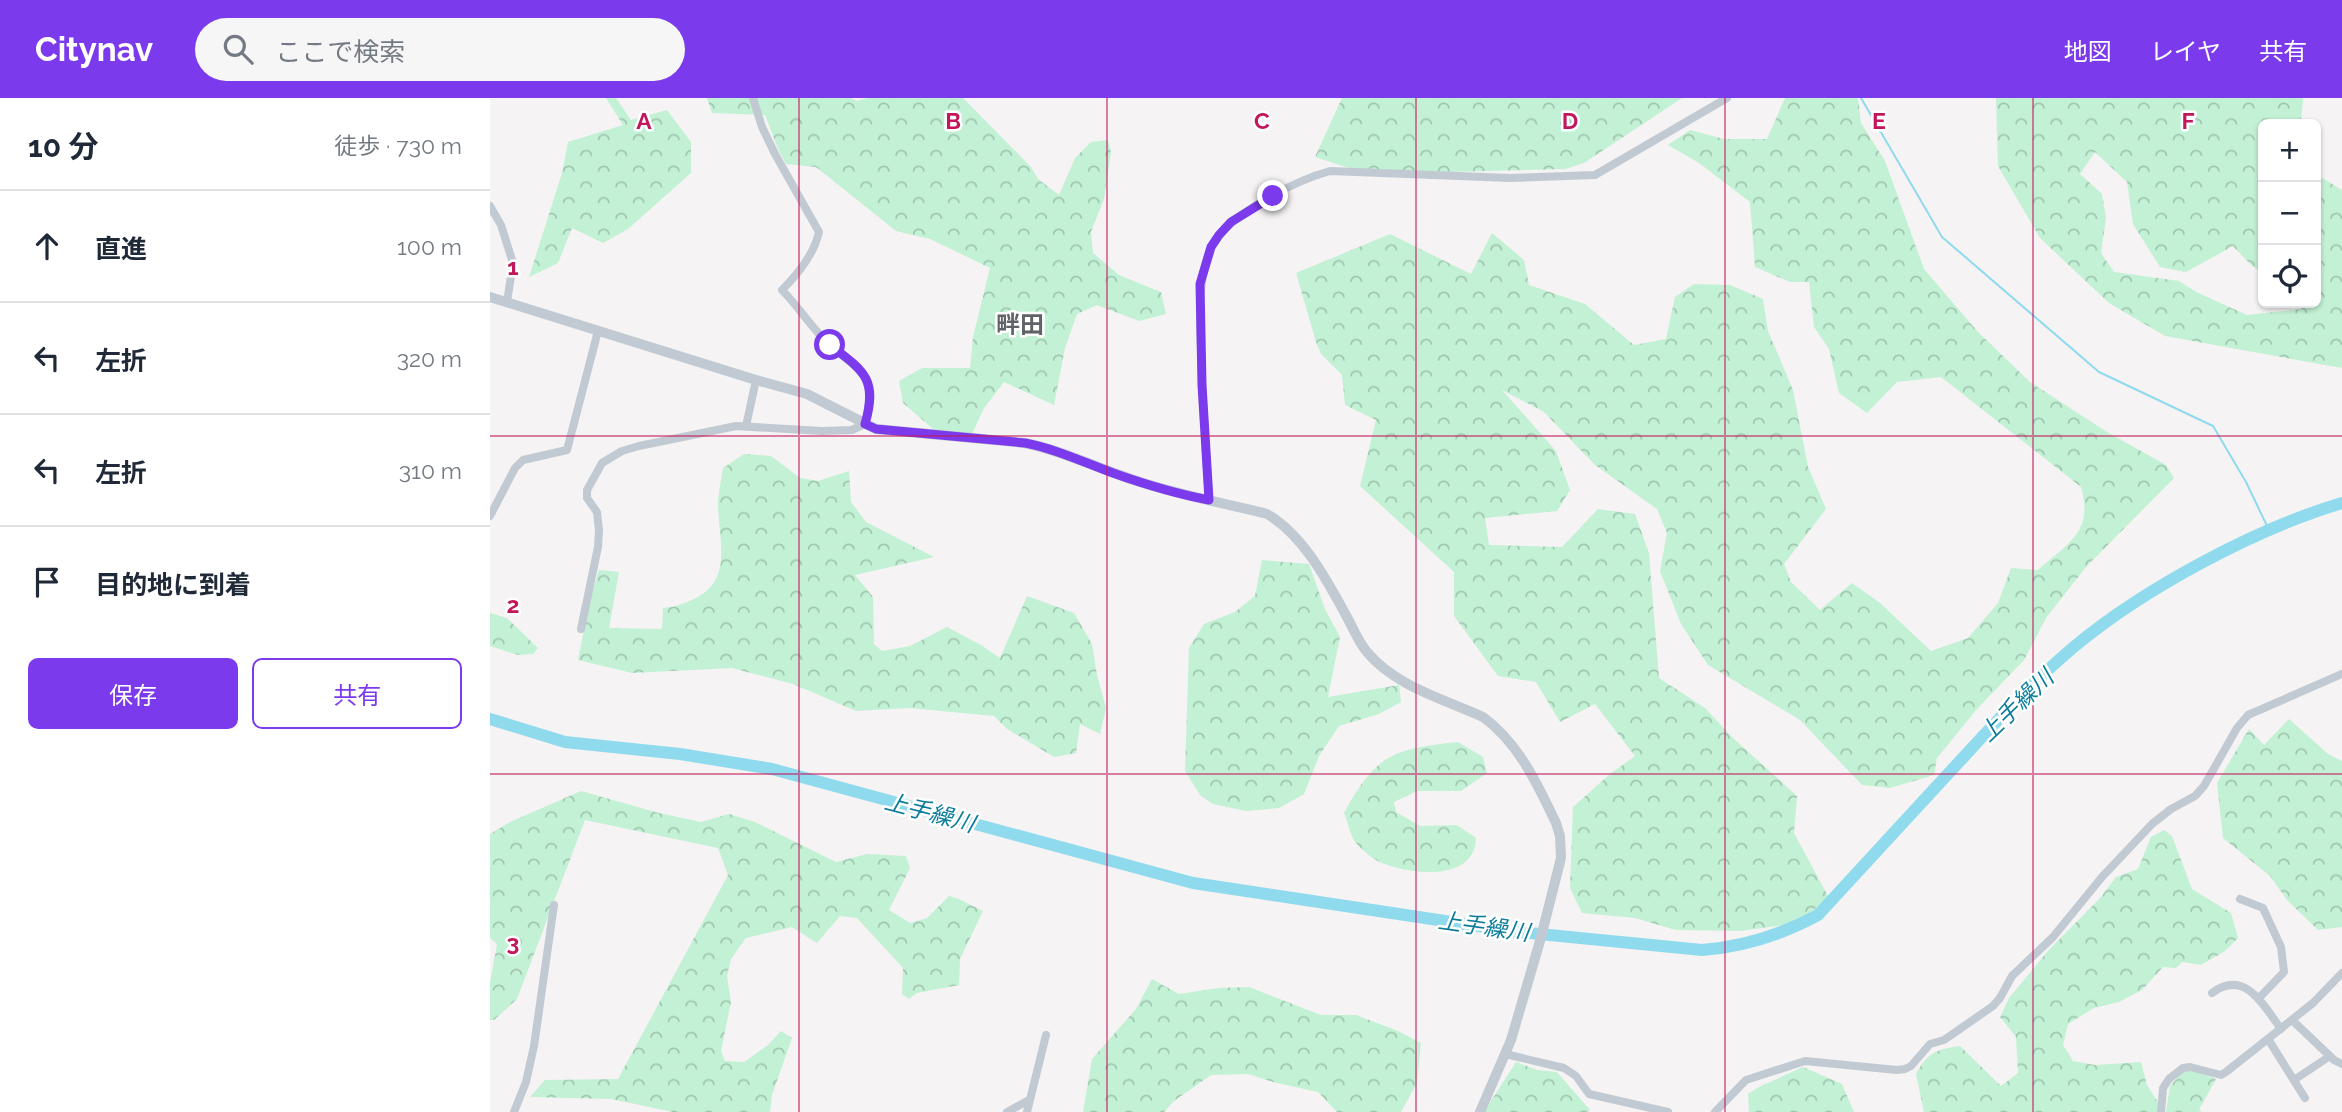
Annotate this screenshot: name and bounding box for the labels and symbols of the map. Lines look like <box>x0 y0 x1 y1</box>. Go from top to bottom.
text: A <box>636 107 652 134</box>
text: B <box>945 107 961 134</box>
text: C <box>1254 107 1270 134</box>
text: D <box>1562 107 1578 134</box>
text: E <box>1872 107 1886 134</box>
text: F <box>2181 107 2195 134</box>
route end <box>1257 180 1288 211</box>
text: 1 <box>507 253 519 280</box>
district label: 畔田 <box>996 310 1044 339</box>
route start <box>814 329 845 360</box>
text: 2 <box>507 591 519 618</box>
water label: 上手繰川 <box>1974 661 2061 747</box>
water label: 上手繰川 <box>882 787 981 838</box>
water label: 上手繰川 <box>1437 906 1534 946</box>
text: 3 <box>507 929 519 956</box>

